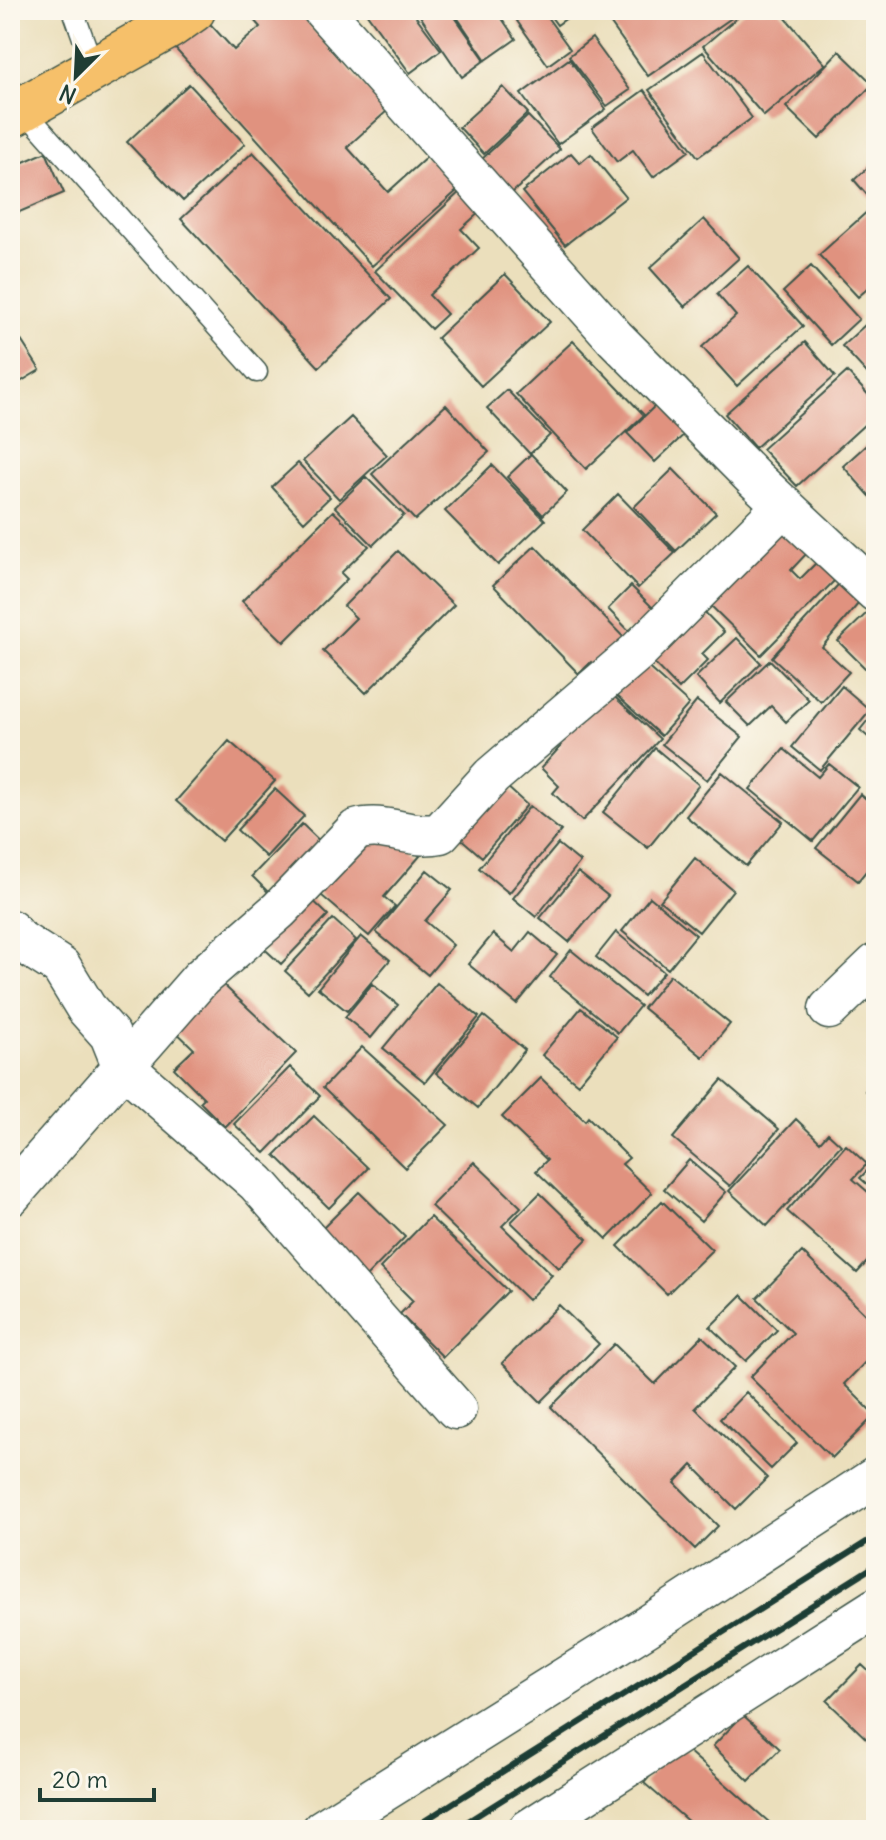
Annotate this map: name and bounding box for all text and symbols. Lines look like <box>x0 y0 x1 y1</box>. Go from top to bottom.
north arrow <box>36 36 116 116</box>
text: N <box>55 78 81 110</box>
scale bar <box>40 1752 154 1802</box>
text: 20 m <box>52 1764 108 1794</box>

